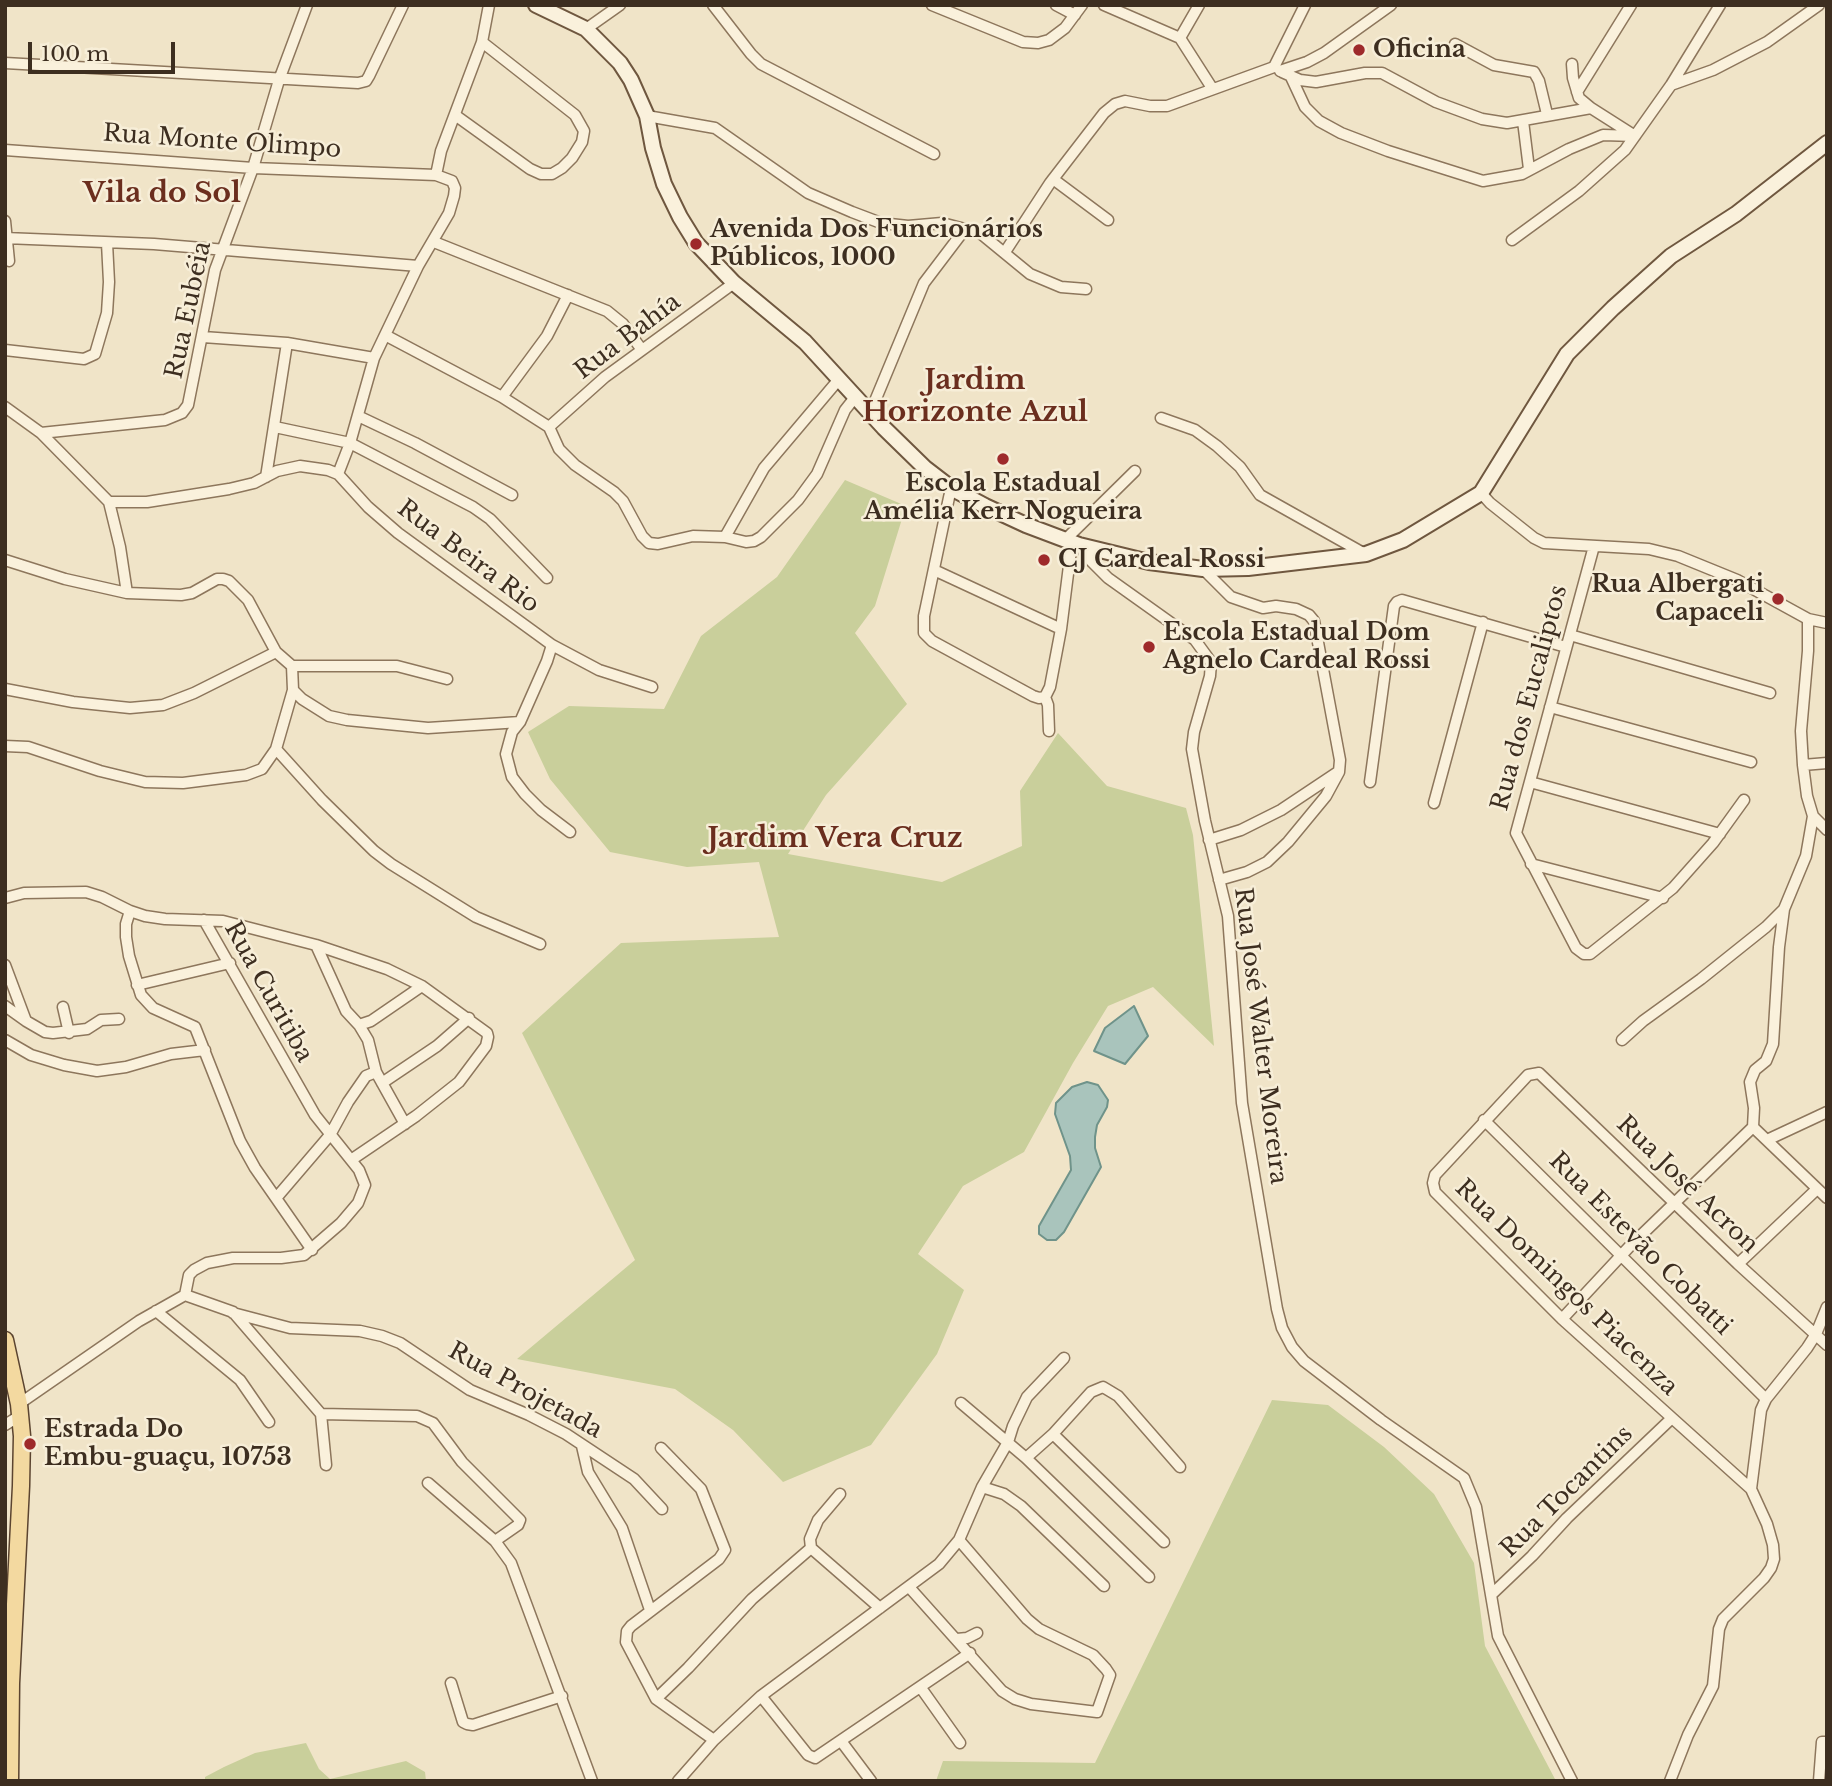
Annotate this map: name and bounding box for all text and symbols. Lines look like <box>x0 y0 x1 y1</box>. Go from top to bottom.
scale bar <box>32 28 178 72</box>
place label: Oficina <box>1373 36 1466 64</box>
text: 100 m <box>41 41 109 67</box>
marker: Oficina <box>1351 42 1367 58</box>
street label: Rua Monte Olimpo <box>102 119 342 165</box>
district label: Vila do Sol <box>83 177 241 211</box>
place label: Avenida Dos Funcionários Públicos, 1000 <box>710 216 1043 272</box>
marker: Avenida Dos Funcionários Públicos, 1000 <box>688 236 704 252</box>
street label: Rua Eubéia <box>160 239 218 381</box>
street label: Rua Bahía <box>569 288 687 386</box>
district label: Jardim Horizonte Azul <box>862 364 1088 430</box>
marker: Escola Estadual Amélia Kerr Nogueira <box>995 451 1011 467</box>
place label: Escola Estadual Amélia Kerr Nogueira <box>864 470 1142 526</box>
street label: Rua Beira Rio <box>391 494 545 620</box>
place label: CJ Cardeal Rossi <box>1058 546 1265 574</box>
marker: CJ Cardeal Rossi <box>1036 552 1052 568</box>
place label: Rua Albergati Capaceli <box>1591 571 1764 627</box>
street label: Rua dos Eucaliptos <box>1486 582 1574 814</box>
marker: Rua Albergati Capaceli <box>1770 591 1786 607</box>
place label: Escola Estadual Dom Agnelo Cardeal Rossi <box>1163 619 1430 675</box>
marker: Escola Estadual Dom Agnelo Cardeal Rossi <box>1141 639 1157 655</box>
district label: Jardim Vera Cruz <box>707 822 963 856</box>
street label: Rua José Walter Moreira <box>1228 886 1292 1186</box>
street label: Rua Curitiba <box>217 917 319 1067</box>
street label: Rua José Acron <box>1610 1110 1764 1260</box>
street label: Rua Estevão Cobatti <box>1543 1147 1737 1341</box>
street label: Rua Domingos Piacenza <box>1449 1174 1683 1402</box>
street label: Rua Projetada <box>443 1337 607 1445</box>
place label: Estrada Do Embu-guaçu, 10753 <box>44 1416 292 1472</box>
street label: Rua Tocantins <box>1495 1420 1639 1564</box>
marker: Estrada Do Embu-guaçu, 10753 <box>22 1436 38 1452</box>

